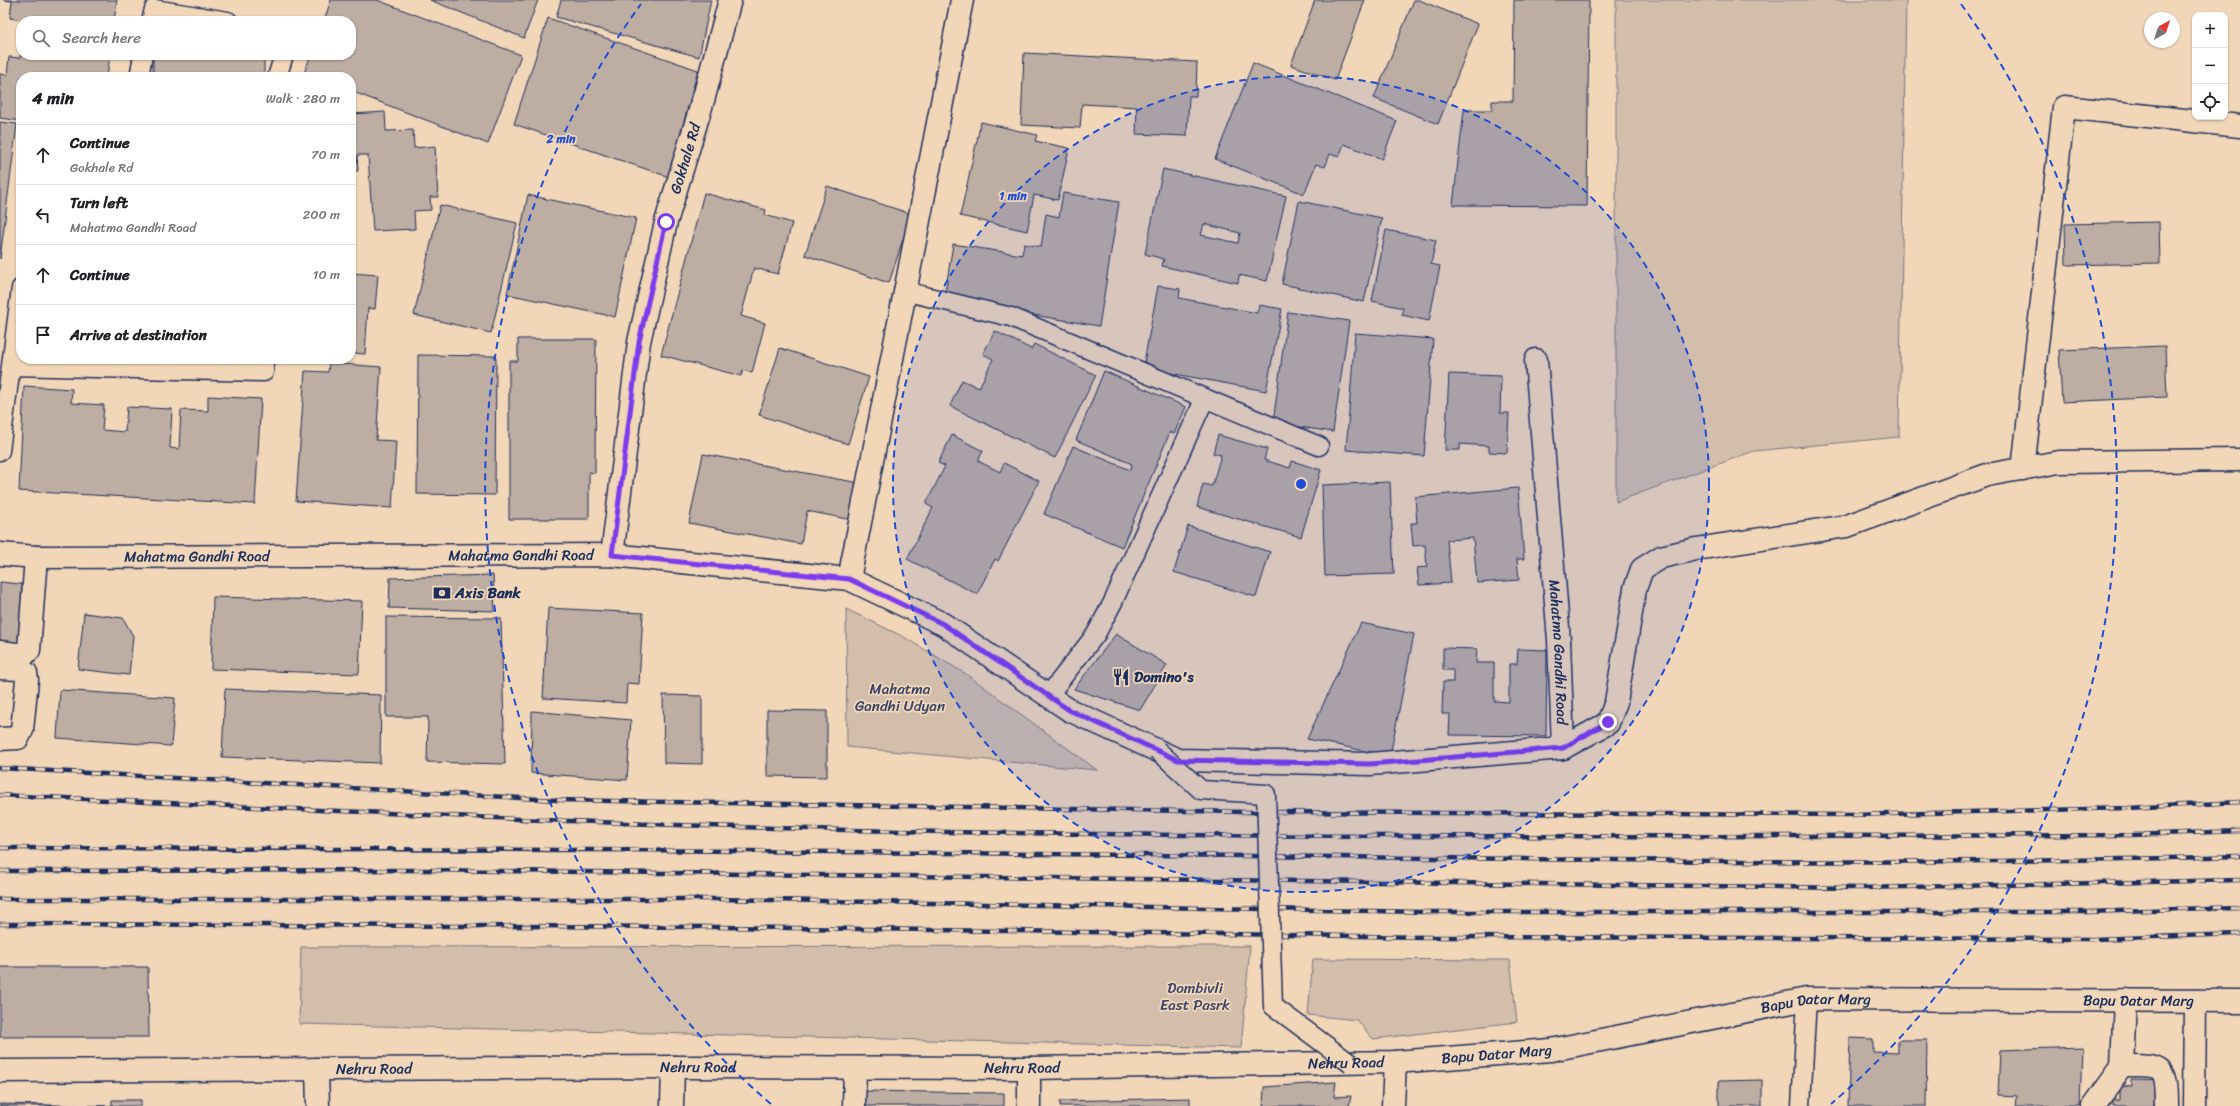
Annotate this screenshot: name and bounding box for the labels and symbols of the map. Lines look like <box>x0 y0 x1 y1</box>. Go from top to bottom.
north arrow <box>2144 12 2180 48</box>
street label: Gokhale Rd <box>662 119 709 197</box>
text: 2 min <box>545 128 576 150</box>
text: 1 min <box>999 185 1027 207</box>
route start <box>657 213 675 231</box>
centre of rings <box>1294 477 1308 491</box>
street label: Mahatma Gandhi Road <box>448 542 595 569</box>
street label: Mahatma Gandhi Road <box>124 543 271 570</box>
street label: Mahatma Gandhi Road <box>1541 578 1575 726</box>
place label: Axis Bank <box>454 580 522 606</box>
bank icon: Axis Bank <box>432 583 452 603</box>
place label: Domino's <box>1134 664 1194 690</box>
restaurant icon: Domino's <box>1111 667 1131 687</box>
park label: Mahatma Gandhi Udyan <box>855 676 945 719</box>
route end <box>1599 713 1617 731</box>
park label: Dombivli East Pasrk <box>1160 975 1230 1018</box>
street label: Bapu Datar Marg <box>1758 986 1871 1021</box>
street label: Bapu Datar Marg <box>2083 987 2194 1014</box>
street label: Bapu Datar Marg <box>1440 1037 1553 1071</box>
street label: Nehru Road <box>1308 1049 1385 1076</box>
street label: Nehru Road <box>660 1054 737 1080</box>
street label: Nehru Road <box>984 1054 1061 1081</box>
street label: Nehru Road <box>336 1056 413 1082</box>

